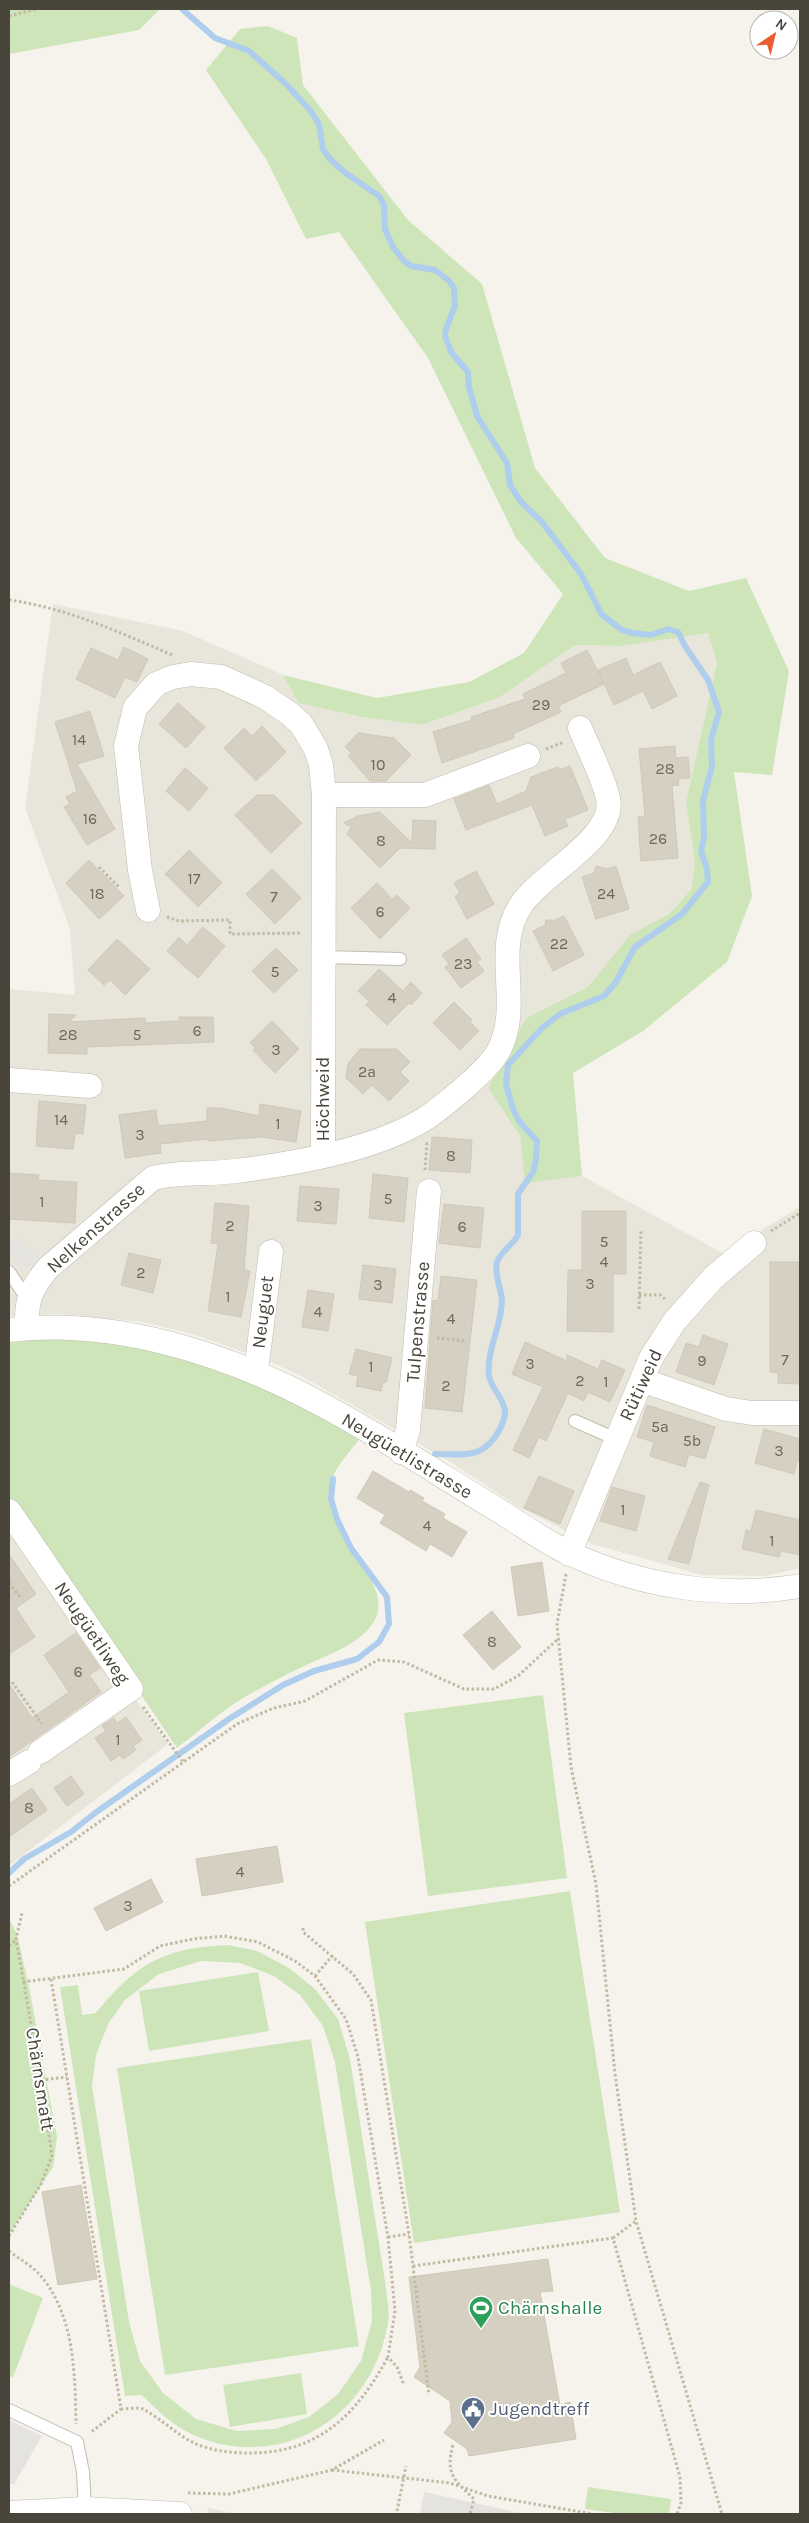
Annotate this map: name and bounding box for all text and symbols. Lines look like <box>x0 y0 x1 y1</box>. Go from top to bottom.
north arrow <box>749 10 799 60</box>
text: N <box>772 15 790 35</box>
house number: 29 <box>532 695 550 714</box>
house number: 14 <box>72 730 86 749</box>
house number: 10 <box>371 755 385 774</box>
house number: 28 <box>655 759 675 778</box>
house number: 16 <box>83 809 97 828</box>
house number: 26 <box>649 829 667 848</box>
house number: 8 <box>376 831 386 850</box>
house number: 17 <box>188 869 201 888</box>
house number: 18 <box>89 884 105 903</box>
house number: 24 <box>597 884 615 903</box>
house number: 7 <box>270 887 278 906</box>
house number: 6 <box>375 902 385 921</box>
house number: 22 <box>550 934 568 953</box>
house number: 23 <box>454 954 472 973</box>
house number: 5 <box>270 962 280 981</box>
house number: 4 <box>388 988 397 1007</box>
house number: 6 <box>192 1021 202 1040</box>
house number: 28 <box>58 1025 78 1044</box>
house number: 5 <box>132 1025 142 1044</box>
house number: 3 <box>271 1040 281 1059</box>
street label: Höchweid <box>312 1057 334 1141</box>
house number: 2a <box>358 1062 376 1081</box>
house number: 14 <box>54 1110 68 1129</box>
house number: 1 <box>275 1114 281 1133</box>
house number: 3 <box>135 1125 145 1144</box>
house number: 8 <box>446 1146 456 1165</box>
street label: Nelkenstrasse <box>42 1178 150 1278</box>
house number: 5 <box>383 1189 393 1208</box>
house number: 1 <box>39 1192 45 1211</box>
house number: 3 <box>313 1196 323 1215</box>
house number: 2 <box>225 1216 235 1235</box>
house number: 6 <box>457 1217 467 1236</box>
house number: 5 <box>599 1232 609 1251</box>
house number: 4 <box>600 1252 609 1271</box>
street label: Tulpenstrasse <box>402 1260 434 1384</box>
house number: 2 <box>136 1263 146 1282</box>
street label: Neuguet <box>248 1274 278 1350</box>
house number: 3 <box>585 1274 595 1293</box>
house number: 3 <box>373 1275 383 1294</box>
house number: 1 <box>225 1287 231 1306</box>
house number: 4 <box>314 1302 323 1321</box>
house number: 4 <box>447 1309 456 1328</box>
street label: Rütiweid <box>615 1346 667 1424</box>
house number: 7 <box>781 1350 789 1369</box>
house number: 9 <box>697 1351 707 1370</box>
house number: 3 <box>525 1354 535 1373</box>
house number: 1 <box>368 1357 374 1376</box>
house number: 2 <box>575 1371 585 1390</box>
house number: 1 <box>603 1372 609 1391</box>
house number: 2 <box>441 1376 451 1395</box>
street label: Neugüetlistrasse <box>338 1408 476 1504</box>
house number: 5a <box>651 1417 669 1436</box>
house number: 5b <box>683 1431 701 1450</box>
house number: 3 <box>774 1441 784 1460</box>
house number: 1 <box>620 1500 626 1519</box>
house number: 4 <box>423 1516 432 1535</box>
house number: 1 <box>769 1531 775 1550</box>
street label: Neugüetliweg <box>50 1578 134 1689</box>
house number: 8 <box>487 1632 497 1651</box>
house number: 6 <box>73 1662 83 1681</box>
house number: 1 <box>115 1730 121 1749</box>
house number: 8 <box>24 1798 34 1817</box>
house number: 4 <box>236 1862 245 1881</box>
house number: 3 <box>123 1896 133 1915</box>
street label: Chärnsmatt <box>21 2026 59 2132</box>
sports icon: Chärnshalle <box>468 2295 494 2329</box>
place label: Chärnshalle <box>498 2297 602 2319</box>
public building icon: Jugendtreff <box>460 2396 486 2430</box>
place label: Jugendtreff <box>490 2398 590 2420</box>

